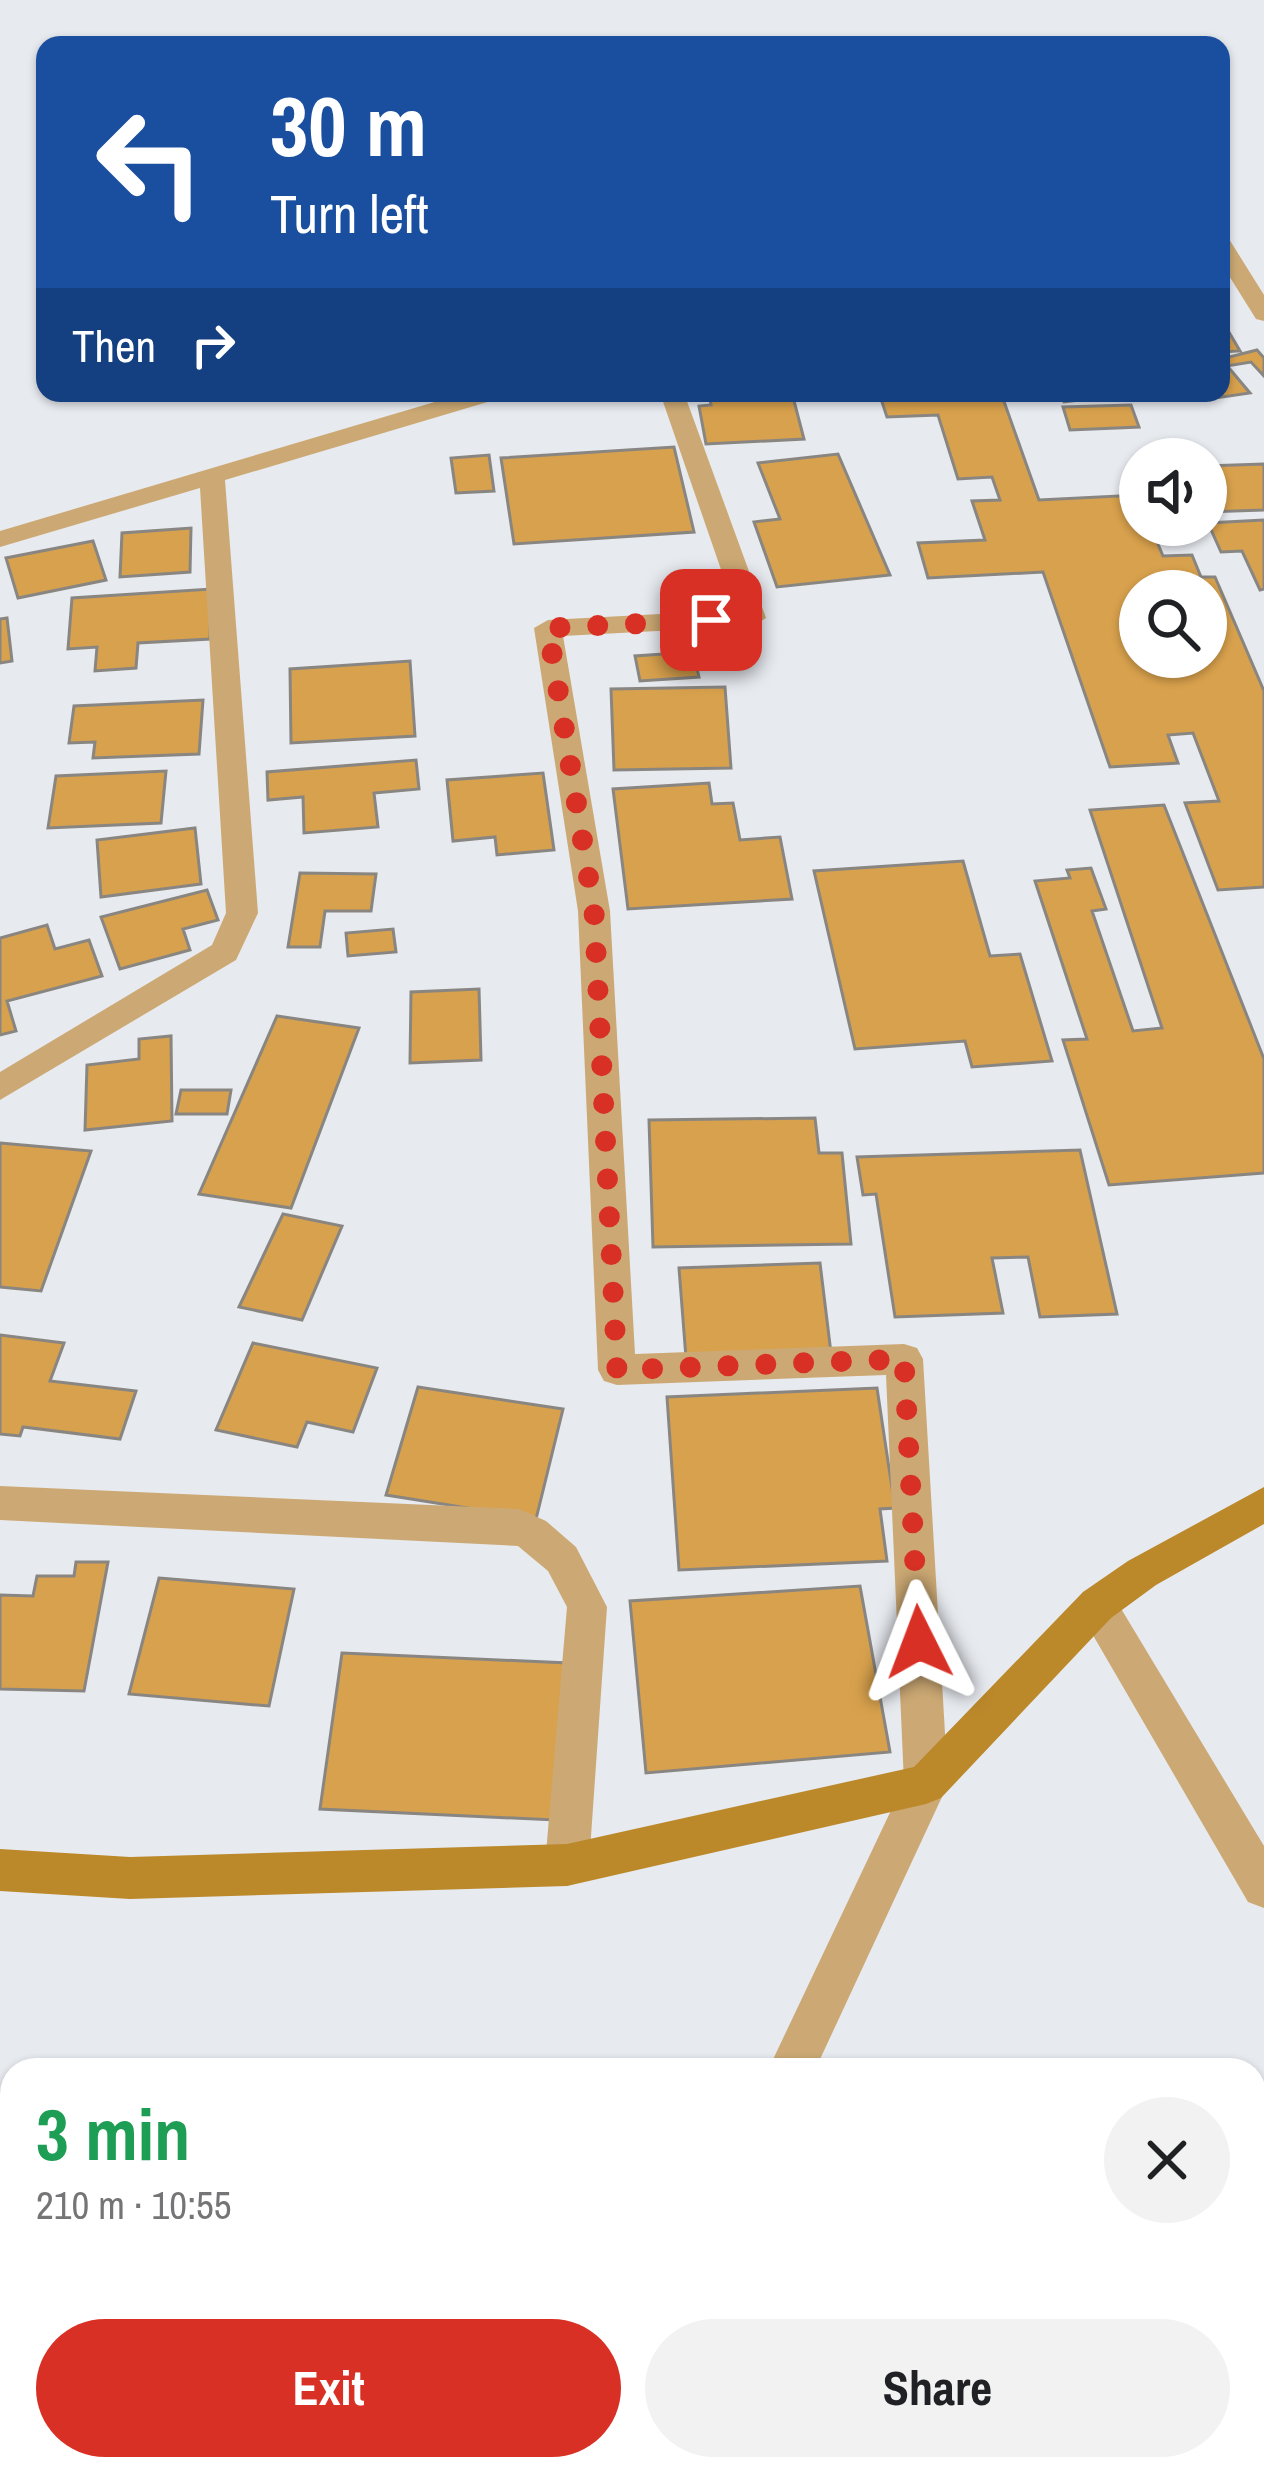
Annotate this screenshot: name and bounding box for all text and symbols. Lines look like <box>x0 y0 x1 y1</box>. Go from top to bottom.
text: 30 m <box>270 69 427 182</box>
icon: left <box>72 84 228 240</box>
text: Turn left <box>270 177 429 250</box>
icon: right <box>180 312 246 378</box>
text: Then <box>72 315 156 376</box>
map controls <box>1119 438 1227 678</box>
button: sound <box>1119 438 1227 546</box>
pin <box>660 569 762 671</box>
button: search <box>1119 570 1227 678</box>
icon: arrive <box>678 587 744 653</box>
position arrow <box>856 1579 982 1705</box>
text: 3 min <box>36 2085 190 2182</box>
button: close <box>1104 2097 1230 2223</box>
text: 210 m · 10:55 <box>36 2179 232 2231</box>
button: Exit <box>36 2319 621 2457</box>
button: Share <box>645 2319 1230 2457</box>

